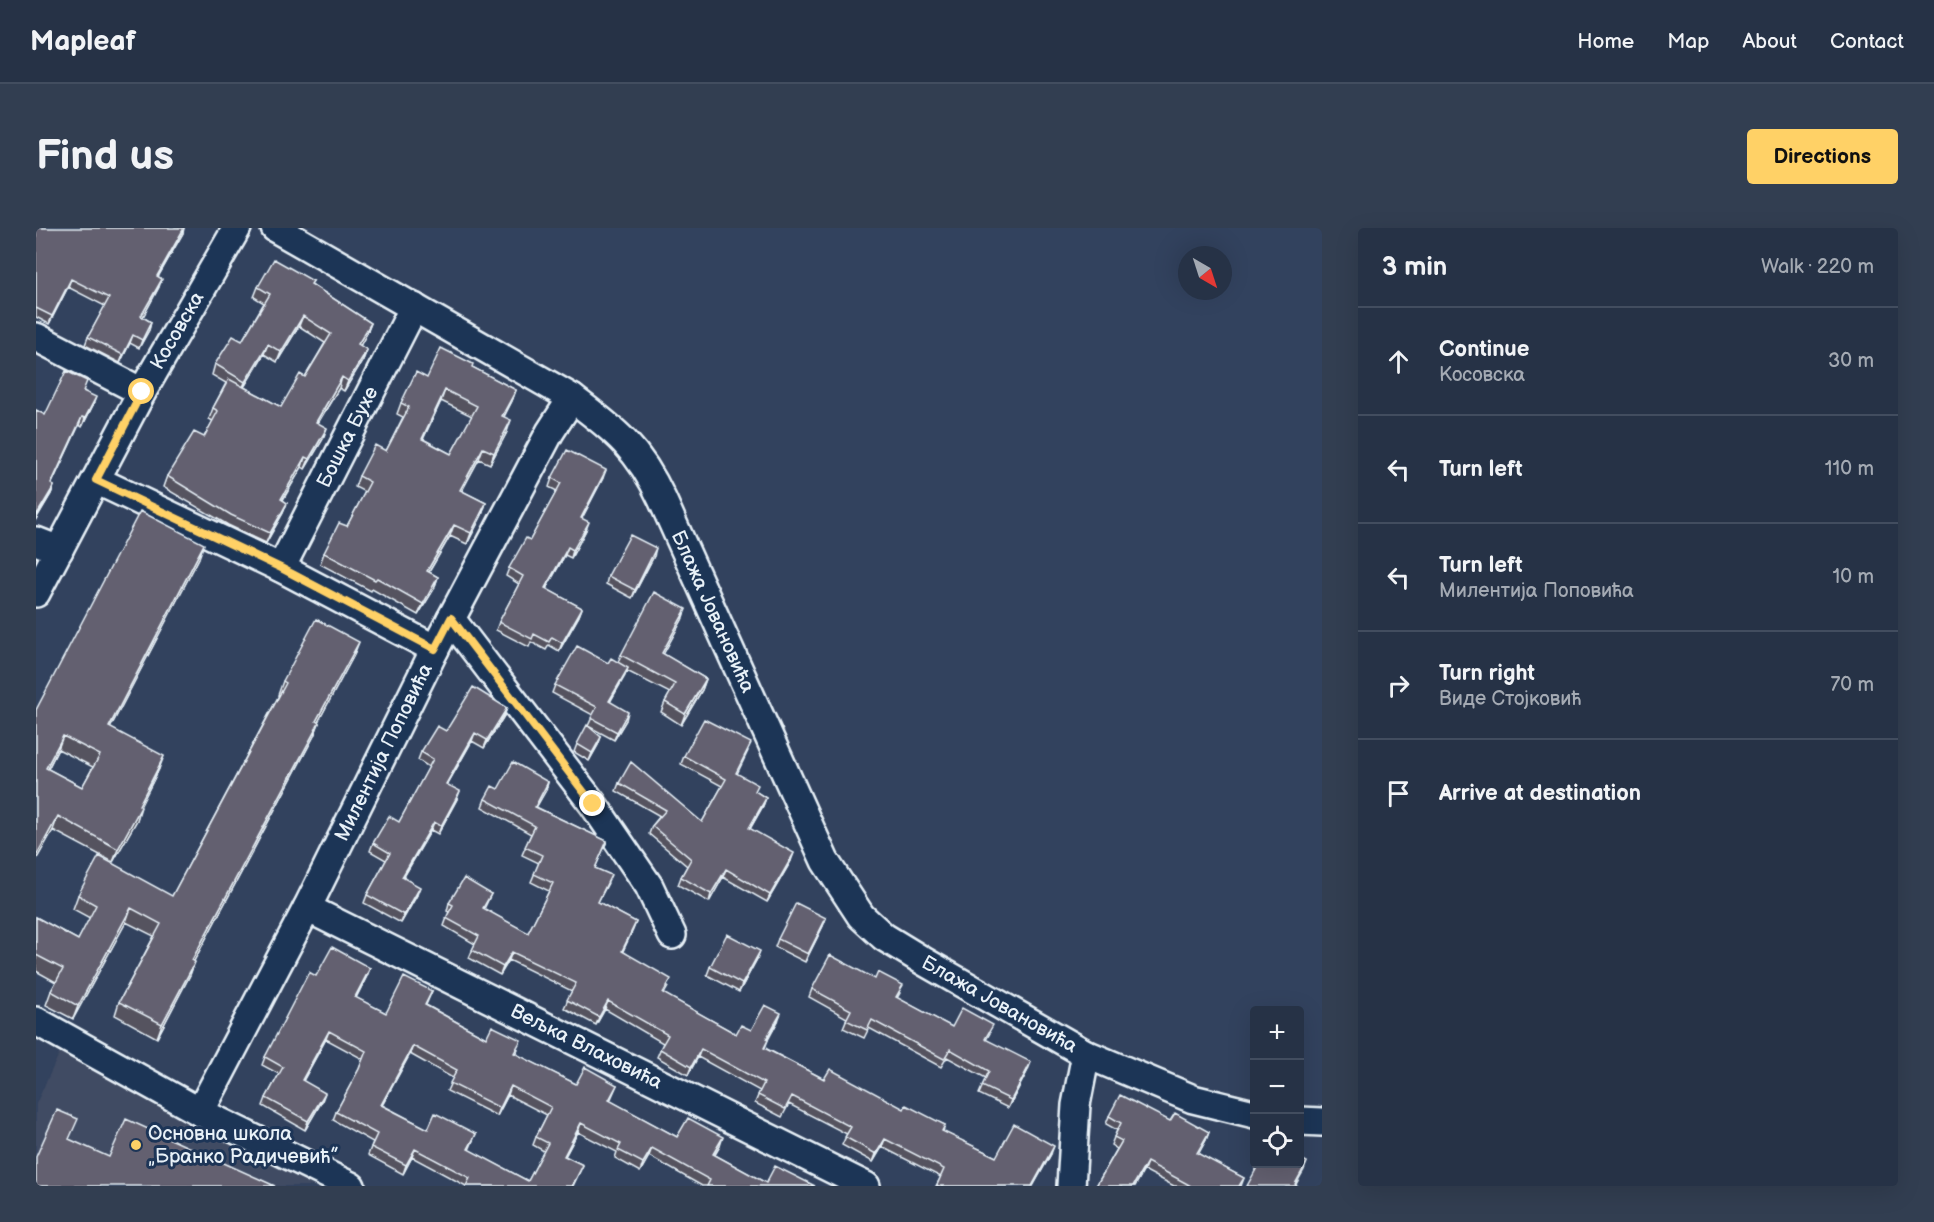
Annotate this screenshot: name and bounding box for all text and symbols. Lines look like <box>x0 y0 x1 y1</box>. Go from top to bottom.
text: Mapleaf <box>30 25 136 58</box>
text: Home <box>1577 29 1634 54</box>
text: Map <box>1667 29 1709 54</box>
text: About <box>1742 29 1797 54</box>
text: Contact <box>1830 29 1904 54</box>
button: Directions <box>1747 129 1898 184</box>
text: Find us <box>36 131 174 182</box>
north arrow <box>1178 246 1232 300</box>
text: 3 min <box>1382 252 1447 283</box>
text: Walk · 220 m <box>1761 255 1874 279</box>
street label: Косовска <box>146 287 210 374</box>
text: Continue <box>1439 336 1529 363</box>
icon: ahead <box>1382 345 1415 378</box>
text: 30 m <box>1828 349 1874 373</box>
text: Косовска <box>1439 363 1525 387</box>
route start <box>128 378 154 404</box>
street label: Бошка Бухе <box>312 382 384 492</box>
icon: left <box>1382 453 1415 486</box>
text: Turn left <box>1439 456 1523 483</box>
text: 110 m <box>1825 457 1874 481</box>
street label: Блажа Јовановића <box>666 527 760 697</box>
text: Turn left <box>1439 552 1523 579</box>
icon: left <box>1382 561 1415 594</box>
text: 10 m <box>1833 565 1874 589</box>
text: Милентија Поповића <box>1439 579 1634 603</box>
street label: Милентија Поповића <box>330 659 438 845</box>
text: Turn right <box>1439 660 1535 687</box>
icon: right <box>1382 669 1415 702</box>
text: 70 m <box>1830 673 1874 697</box>
text: Виде Стојковић <box>1439 687 1581 711</box>
icon: arrive <box>1382 777 1415 810</box>
text: Arrive at destination <box>1439 780 1641 807</box>
route end <box>579 790 605 816</box>
street label: Блажа Јовановића <box>917 951 1082 1059</box>
street label: Вељка Влаховића <box>507 999 666 1095</box>
map controls <box>1250 1006 1304 1168</box>
button: + <box>1250 1006 1304 1060</box>
button: − <box>1250 1060 1304 1114</box>
button: locate <box>1250 1114 1304 1168</box>
place label: Основна школа „Бранко Радичевић” <box>148 1122 339 1169</box>
marker: Основна школа „Бранко Радичевић” <box>129 1138 143 1152</box>

